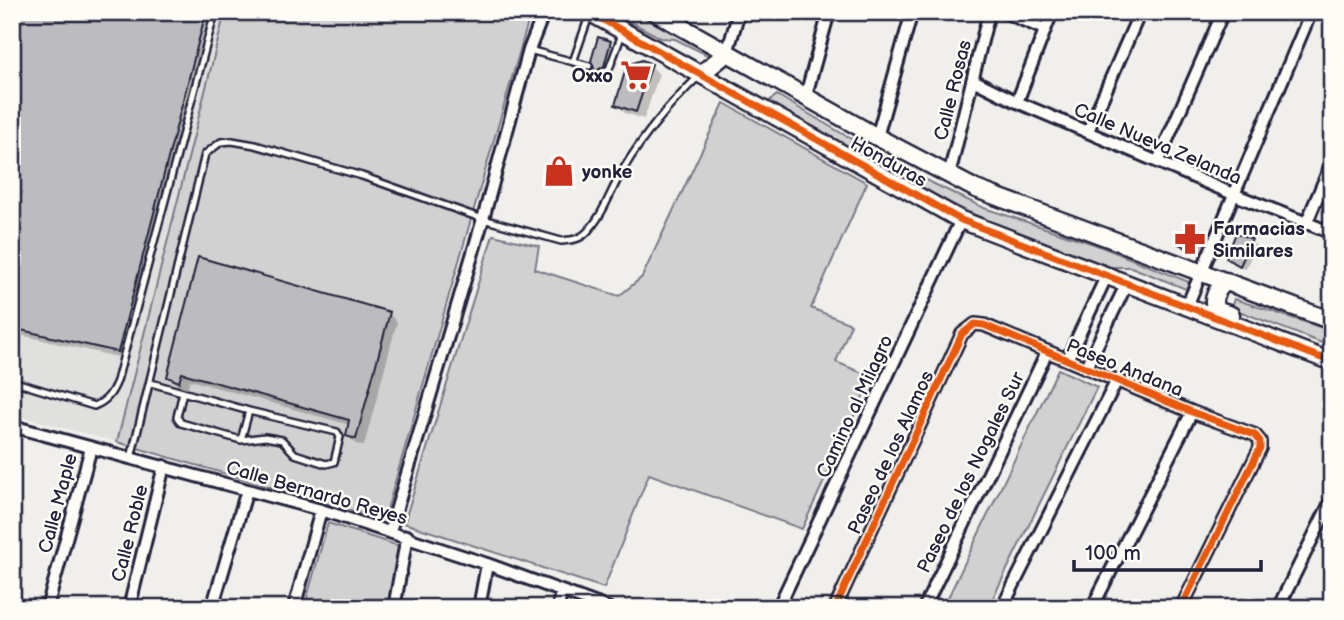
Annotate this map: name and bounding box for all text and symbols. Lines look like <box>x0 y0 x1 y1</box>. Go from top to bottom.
street label: Calle Rosas <box>930 38 977 143</box>
supermarket icon: Oxxo <box>619 58 653 92</box>
place label: Oxxo <box>572 65 613 88</box>
street label: Calle Nueva Zelanda <box>1070 99 1245 190</box>
street label: Honduras <box>846 132 930 193</box>
shop icon: yonke <box>542 154 576 188</box>
place label: yonke <box>582 161 632 184</box>
place label: Farmacias Similares <box>1213 218 1305 263</box>
pharmacy icon: Farmacias Similares <box>1173 222 1207 256</box>
street label: Camino al Milagro <box>812 331 899 482</box>
street label: Paseo Andana <box>1063 335 1186 402</box>
street label: Paseo de los Alamos <box>843 367 939 538</box>
street label: Paseo de los Nogales Sur <box>913 367 1031 577</box>
street label: Calle Maple <box>34 451 83 556</box>
street label: Calle Bernardo Reyes <box>223 457 410 530</box>
street label: Calle Roble <box>107 482 154 584</box>
scale bar <box>1074 529 1262 573</box>
text: 100 m <box>1085 541 1141 566</box>

